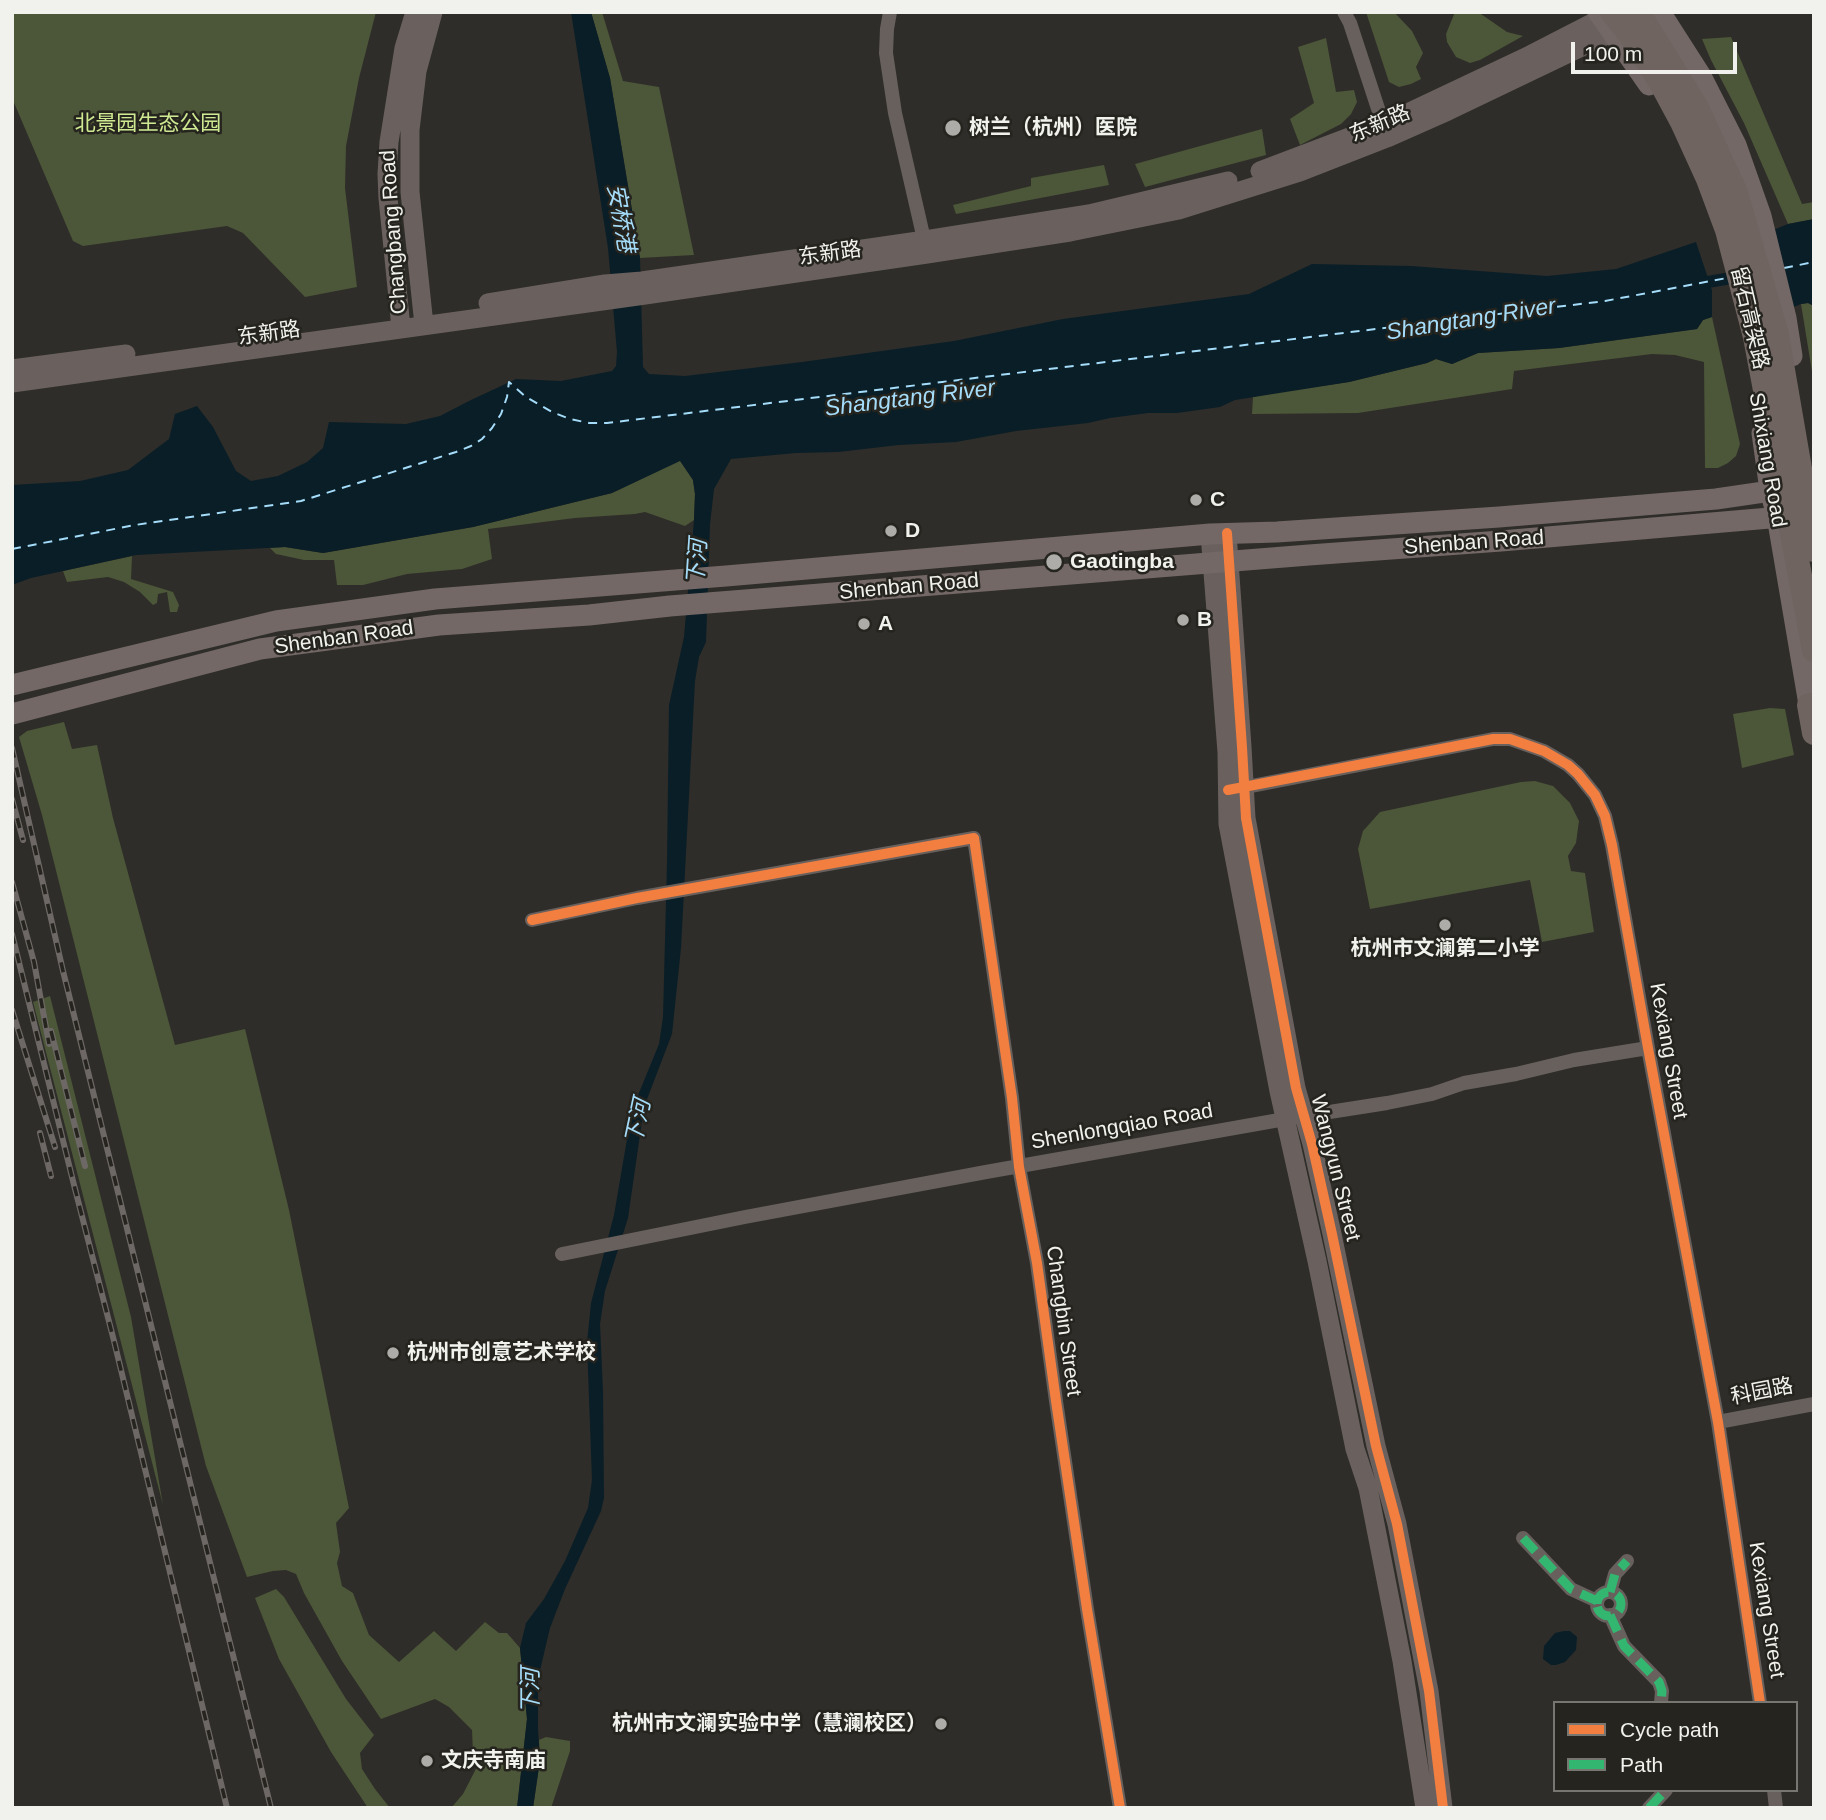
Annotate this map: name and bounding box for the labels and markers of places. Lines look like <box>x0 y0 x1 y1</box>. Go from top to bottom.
place label: 树兰（杭州）医院 <box>969 115 1137 141</box>
marker: 树兰（杭州）医院 <box>943 118 963 138</box>
place label: C <box>1210 487 1225 513</box>
marker: C <box>1188 492 1204 508</box>
place label: D <box>905 518 920 544</box>
marker: D <box>883 523 899 539</box>
place label: Gaotingba <box>1070 549 1174 575</box>
marker: Gaotingba <box>1044 552 1064 572</box>
place label: B <box>1197 607 1212 633</box>
place label: A <box>878 611 893 637</box>
marker: B <box>1175 612 1191 628</box>
marker: A <box>856 616 872 632</box>
marker: 杭州市文澜第二小学 <box>1437 917 1453 933</box>
place label: 杭州市文澜第二小学 <box>1351 936 1539 962</box>
place label: 杭州市创意艺术学校 <box>407 1340 596 1366</box>
marker: 杭州市创意艺术学校 <box>385 1345 401 1361</box>
place label: 杭州市文澜实验中学（慧澜校区） <box>612 1711 927 1737</box>
marker: 杭州市文澜实验中学（慧澜校区） <box>933 1716 949 1732</box>
place label: 文庆寺南庙 <box>441 1748 546 1774</box>
marker: 文庆寺南庙 <box>419 1753 435 1769</box>

